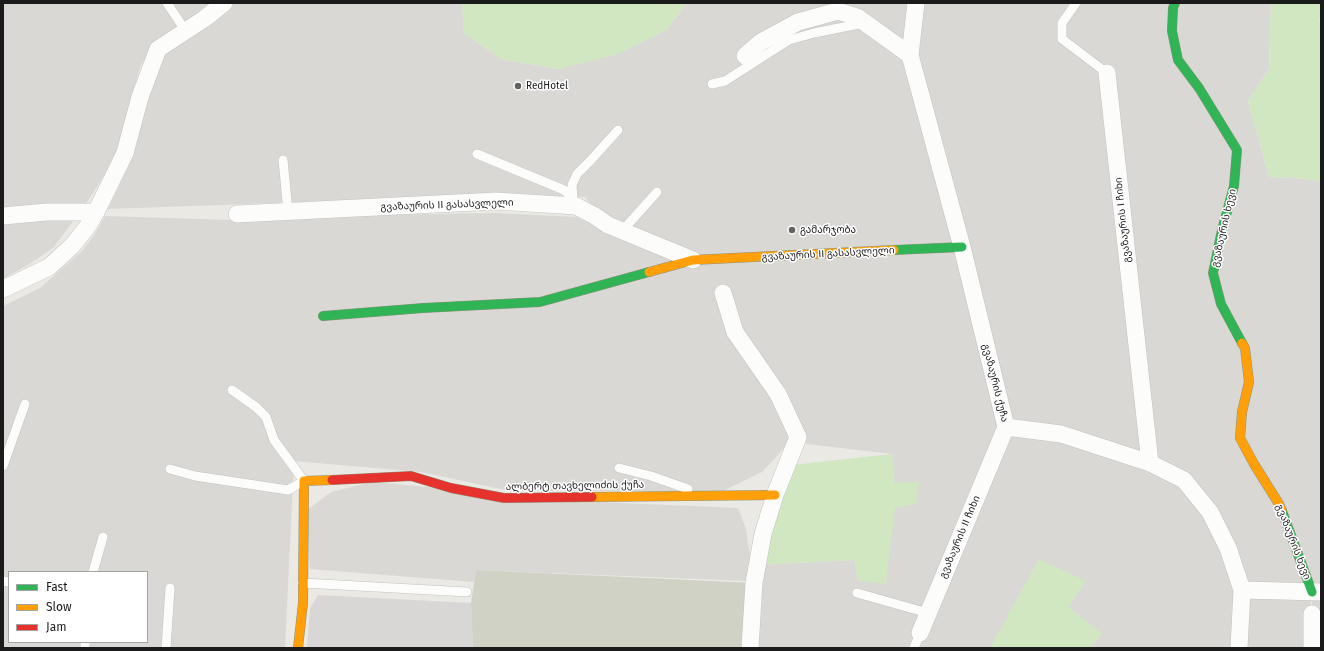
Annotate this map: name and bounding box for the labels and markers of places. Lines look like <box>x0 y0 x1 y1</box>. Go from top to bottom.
place label: RedHotel <box>526 80 568 92</box>
marker: RedHotel <box>513 81 523 91</box>
place label: გამარჯობა <box>800 224 856 236</box>
marker: გამარჯობა <box>787 225 797 235</box>

